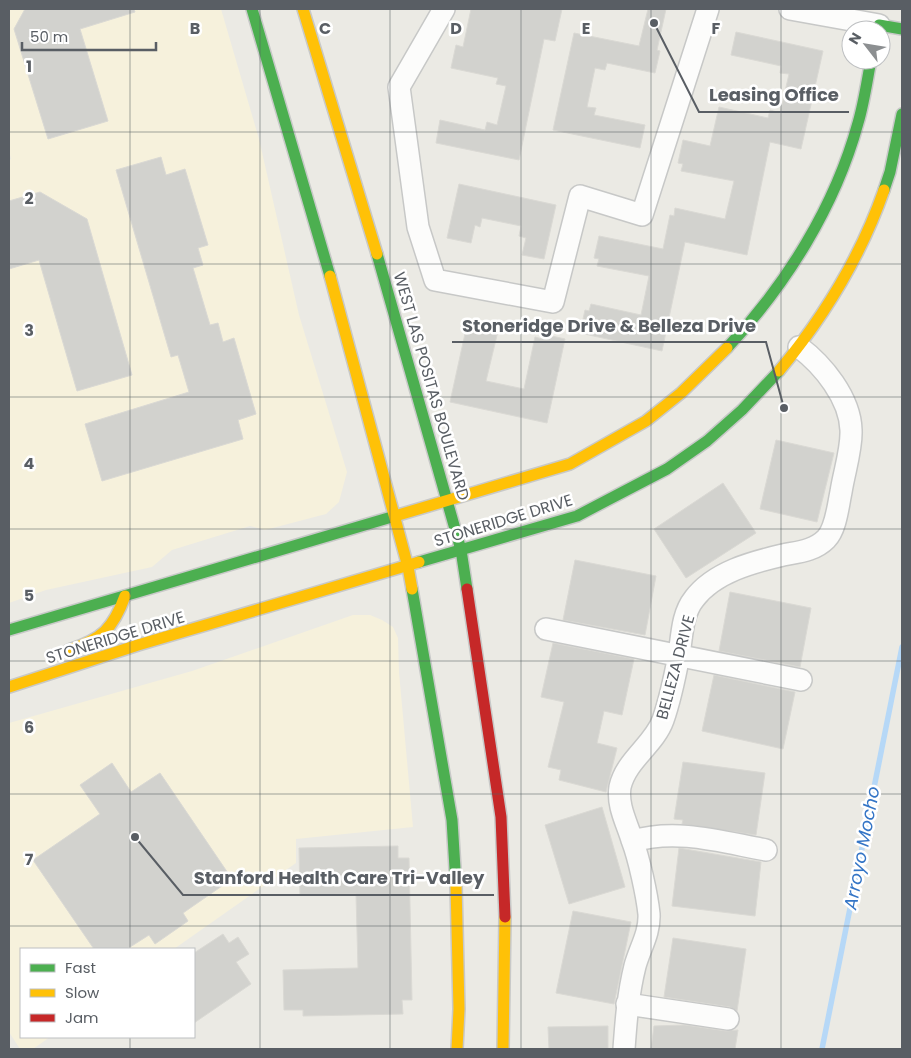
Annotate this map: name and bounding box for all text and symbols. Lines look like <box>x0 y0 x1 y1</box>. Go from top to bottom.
text: B <box>190 17 200 40</box>
text: C <box>319 17 331 40</box>
text: D <box>450 17 462 40</box>
text: E <box>582 17 590 40</box>
text: F <box>712 17 721 40</box>
scale bar <box>22 20 156 52</box>
north arrow <box>841 20 891 70</box>
text: 50 m <box>30 26 68 47</box>
text: N <box>844 29 866 48</box>
text: 1 <box>26 55 32 78</box>
callout: Leasing Office <box>699 79 849 112</box>
text: Leasing Office <box>709 82 839 107</box>
text: 2 <box>24 187 34 210</box>
street label: WEST LAS POSITAS BOULEVARD <box>388 269 475 503</box>
callout: Stoneridge Drive & Belleza Drive <box>452 309 766 342</box>
text: Stoneridge Drive & Belleza Drive <box>462 313 756 338</box>
text: 3 <box>24 319 34 342</box>
text: 4 <box>24 452 35 475</box>
street label: STONERIDGE DRIVE <box>431 488 575 553</box>
text: 5 <box>24 584 34 607</box>
street label: STONERIDGE DRIVE <box>43 605 187 670</box>
street label: BELLEZA DRIVE <box>650 612 701 722</box>
text: 6 <box>24 716 34 739</box>
water label: Arroyo Mocho <box>837 784 886 913</box>
text: 7 <box>25 848 34 871</box>
callout: Stanford Health Care Tri-Valley <box>183 862 494 895</box>
text: Stanford Health Care Tri-Valley <box>194 865 485 890</box>
legend <box>20 948 195 1038</box>
text: Fast <box>65 957 96 978</box>
text: Slow <box>65 982 100 1003</box>
text: Jam <box>65 1007 99 1028</box>

